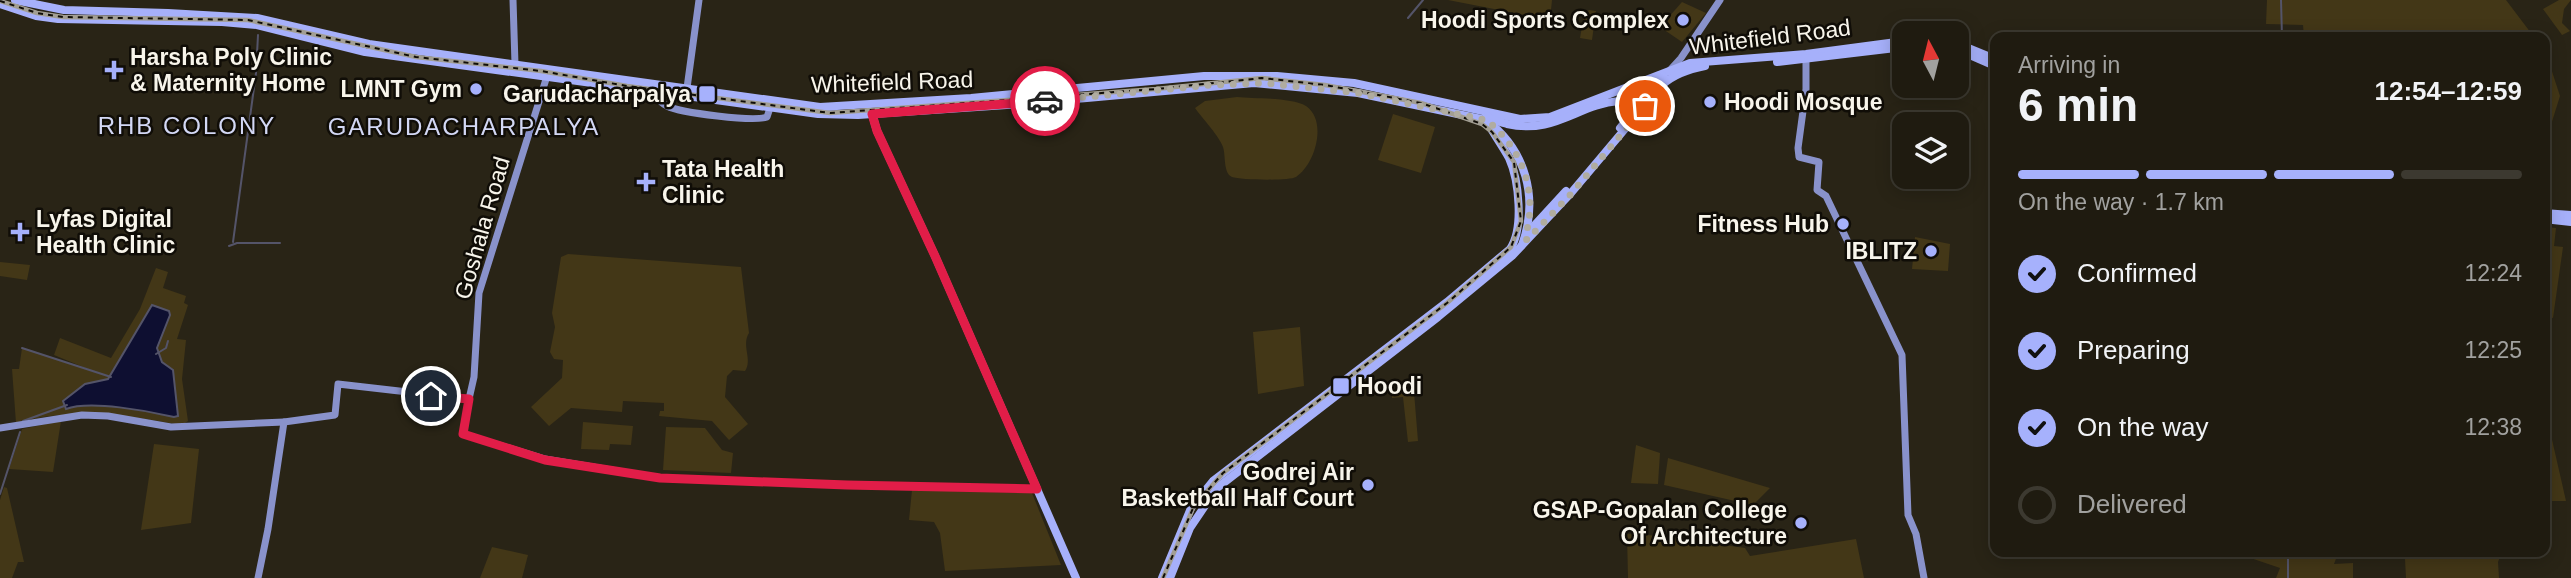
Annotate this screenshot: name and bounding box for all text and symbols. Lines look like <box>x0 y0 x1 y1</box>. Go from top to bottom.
place label: Hoodi Sports Complex <box>1421 7 1669 33</box>
marker: Hoodi Sports Complex <box>1675 12 1691 28</box>
street label: Whitefield Road <box>1688 14 1852 60</box>
north arrow <box>1892 21 1969 98</box>
map controls <box>1892 21 1969 189</box>
place label: Harsha Poly Clinic & Maternity Home <box>130 44 332 96</box>
text: Arriving in <box>2018 52 2120 78</box>
marker: Harsha Poly Clinic & Maternity Home <box>104 60 124 80</box>
street label: Whitefield Road <box>810 66 974 98</box>
courier <box>1010 66 1080 136</box>
place label: LMNT Gym <box>341 76 462 102</box>
pin <box>1615 76 1675 136</box>
text: 12:54–12:59 <box>2375 76 2522 106</box>
text: 6 min <box>2018 79 2138 131</box>
marker: LMNT Gym <box>468 81 484 97</box>
place label: Garudacharpalya <box>503 81 691 107</box>
icon: car <box>1026 82 1064 120</box>
marker: Garudacharpalya <box>697 84 717 104</box>
icon: bag <box>1626 87 1664 125</box>
place label: Hoodi Mosque <box>1724 89 1882 115</box>
marker: Hoodi Mosque <box>1702 94 1718 110</box>
district label: RHB COLONY <box>98 112 276 139</box>
button: layers <box>1892 112 1969 189</box>
district label: GARUDACHARPALYA <box>328 113 600 140</box>
street label: Goshala Road <box>449 154 515 302</box>
place label: Tata Health Clinic <box>662 156 784 208</box>
marker: Tata Health Clinic <box>636 172 656 192</box>
text: On the way · 1.7 km <box>2018 189 2224 215</box>
place label: Lyfas Digital Health Clinic <box>36 206 176 258</box>
place label: Fitness Hub <box>1697 211 1829 237</box>
marker: Fitness Hub <box>1835 216 1851 232</box>
marker: Lyfas Digital Health Clinic <box>10 222 30 242</box>
place label: IBLITZ <box>1845 238 1917 264</box>
marker: IBLITZ <box>1923 243 1939 259</box>
icon: check <box>2018 255 2056 293</box>
text: Confirmed <box>2077 258 2197 288</box>
text: 12:24 <box>2464 260 2522 286</box>
icon: check <box>2018 332 2056 370</box>
text: Preparing <box>2077 335 2190 365</box>
text: 12:25 <box>2464 337 2522 363</box>
pin <box>401 366 461 426</box>
place label: Hoodi <box>1357 373 1422 399</box>
marker: Hoodi <box>1331 376 1351 396</box>
icon: home <box>412 377 450 415</box>
icon: check <box>2018 409 2056 447</box>
text: On the way <box>2077 412 2209 442</box>
text: 12:38 <box>2464 414 2522 440</box>
place label: Godrej Air Basketball Half Court <box>1121 459 1354 511</box>
marker: Godrej Air Basketball Half Court <box>1360 477 1376 493</box>
text: Delivered <box>2077 489 2187 519</box>
place label: GSAP-Gopalan College Of Architecture <box>1533 497 1787 549</box>
marker: GSAP-Gopalan College Of Architecture <box>1793 515 1809 531</box>

